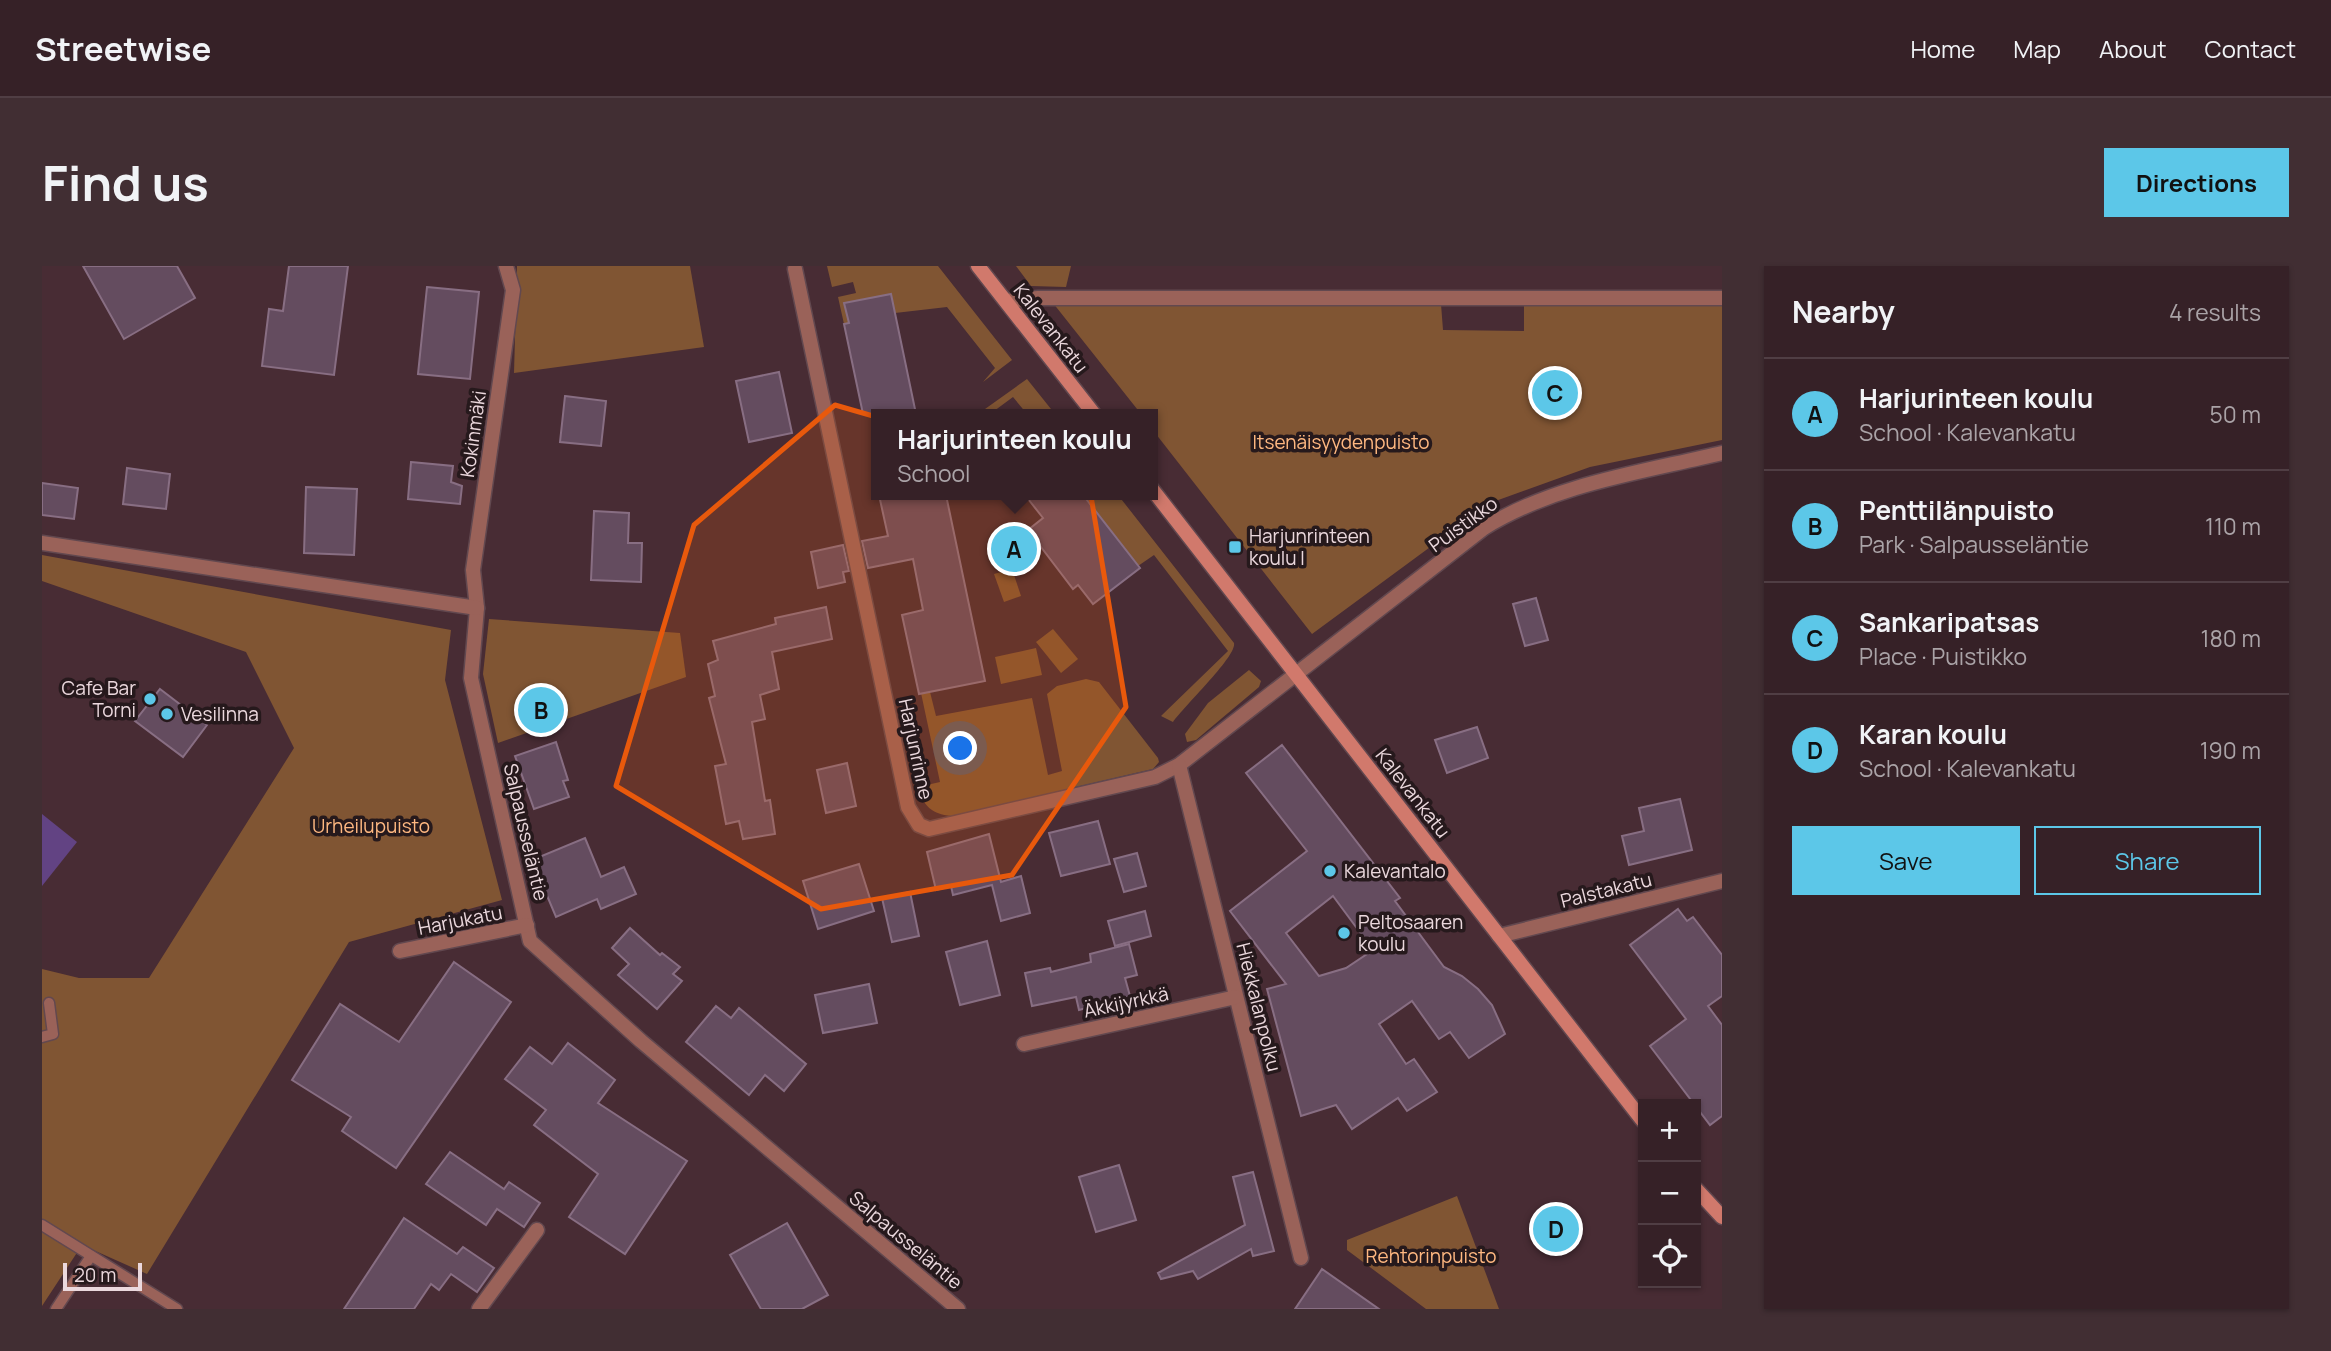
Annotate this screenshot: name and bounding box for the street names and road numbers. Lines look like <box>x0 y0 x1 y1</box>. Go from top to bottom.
street label: Kalevankatu <box>1008 278 1094 378</box>
street label: Kokinmäki <box>454 389 492 479</box>
street label: Puistikko <box>1423 490 1503 558</box>
street label: Harjunrinne <box>893 696 939 802</box>
street label: Kalevankatu <box>1370 743 1456 843</box>
street label: Salpausseläntie <box>498 761 554 903</box>
street label: Palstakatu <box>1558 866 1654 914</box>
street label: Harjukatu <box>416 899 504 941</box>
street label: Hiekkalanpolku <box>1230 940 1288 1074</box>
street label: Äkkijyrkkä <box>1081 980 1171 1024</box>
street label: Salpausseläntie <box>844 1185 968 1295</box>

